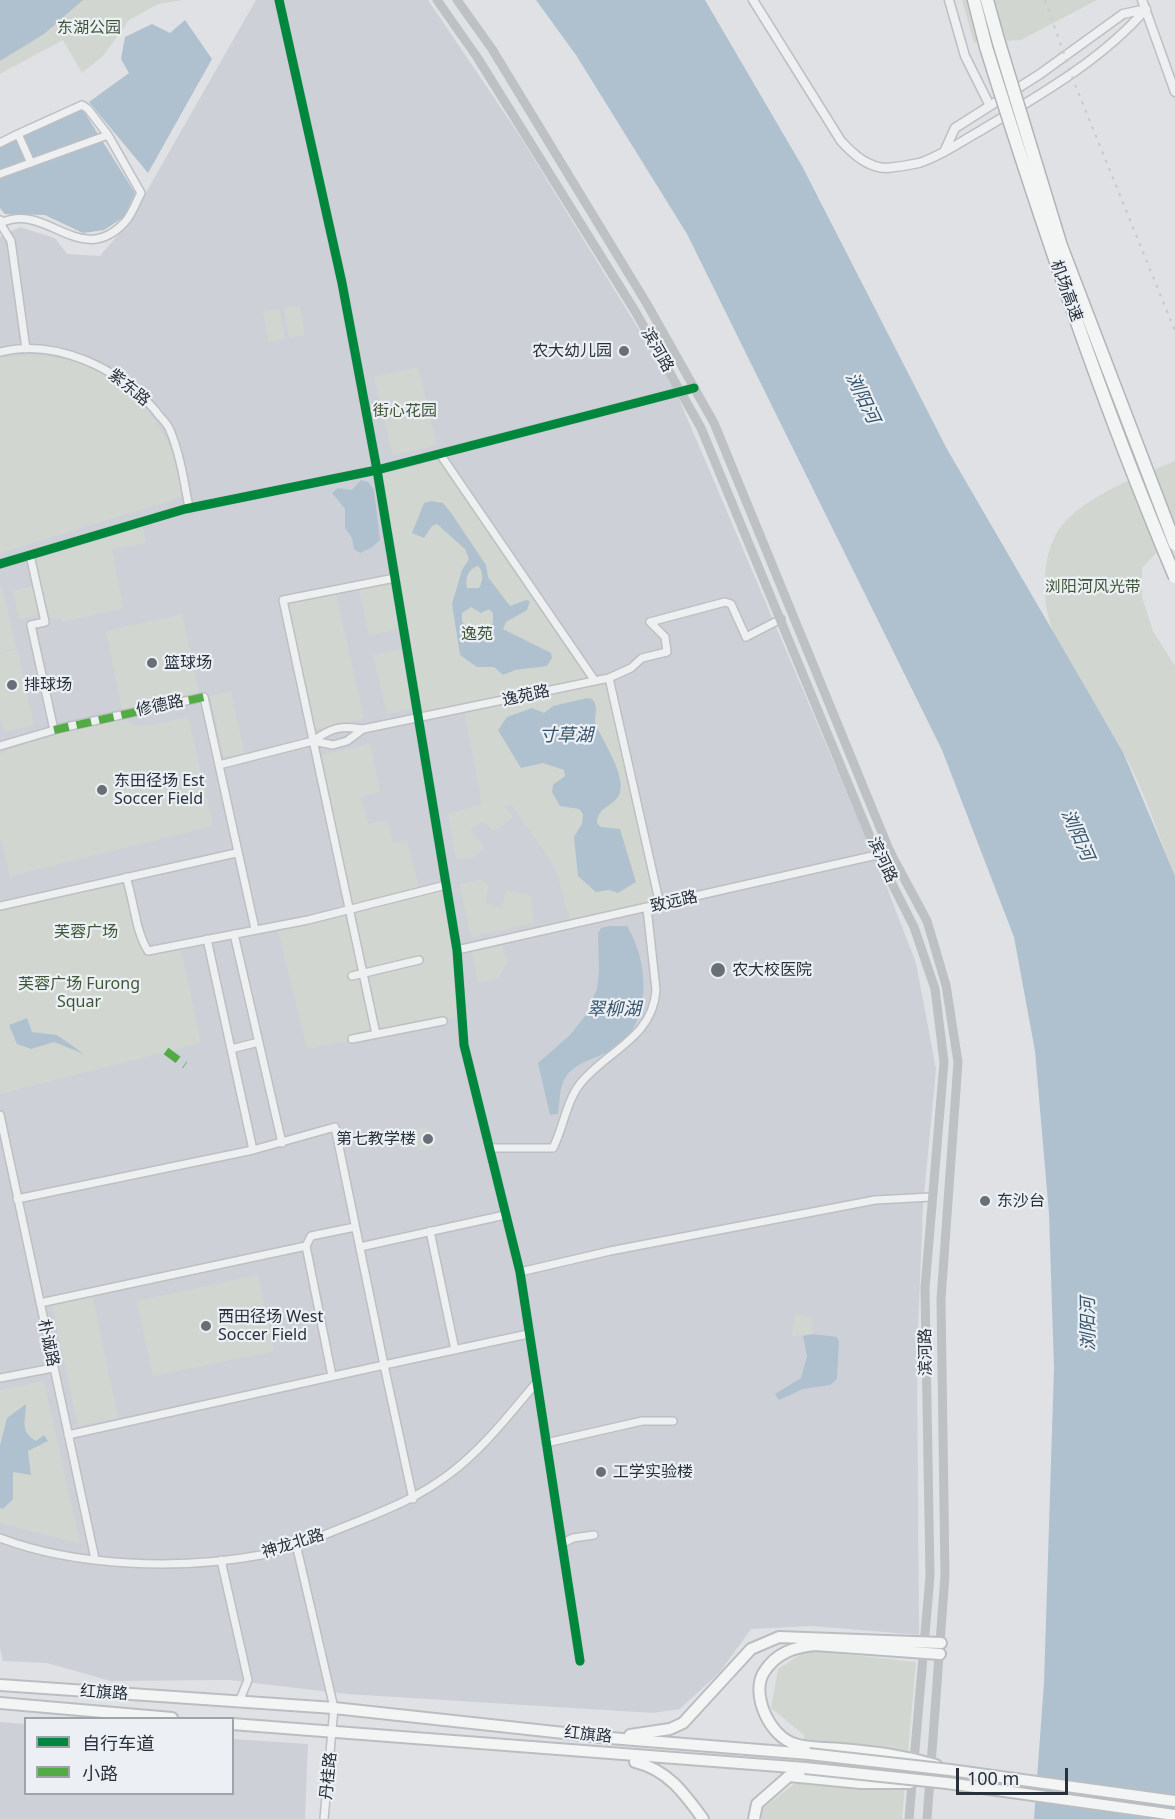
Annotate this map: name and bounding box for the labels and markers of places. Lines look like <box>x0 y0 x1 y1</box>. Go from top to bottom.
place label: 农大幼儿园 <box>532 341 612 361</box>
marker: 农大幼儿园 <box>617 344 631 358</box>
place label: 篮球场 <box>164 653 212 673</box>
marker: 篮球场 <box>145 656 159 670</box>
place label: 排球场 <box>24 675 72 695</box>
marker: 排球场 <box>5 678 19 692</box>
place label: 东田径场 Est Soccer Field <box>114 771 204 809</box>
marker: 东田径场 Est Soccer Field <box>95 783 109 797</box>
place label: 农大校医院 <box>732 960 812 980</box>
marker: 农大校医院 <box>709 961 727 979</box>
place label: 第七教学楼 <box>336 1129 416 1149</box>
marker: 第七教学楼 <box>421 1132 435 1146</box>
place label: 东沙台 <box>997 1191 1045 1211</box>
marker: 东沙台 <box>978 1194 992 1208</box>
place label: 西田径场 West Soccer Field <box>218 1307 323 1345</box>
marker: 西田径场 West Soccer Field <box>199 1319 213 1333</box>
place label: 工学实验楼 <box>613 1462 693 1482</box>
marker: 工学实验楼 <box>594 1465 608 1479</box>

